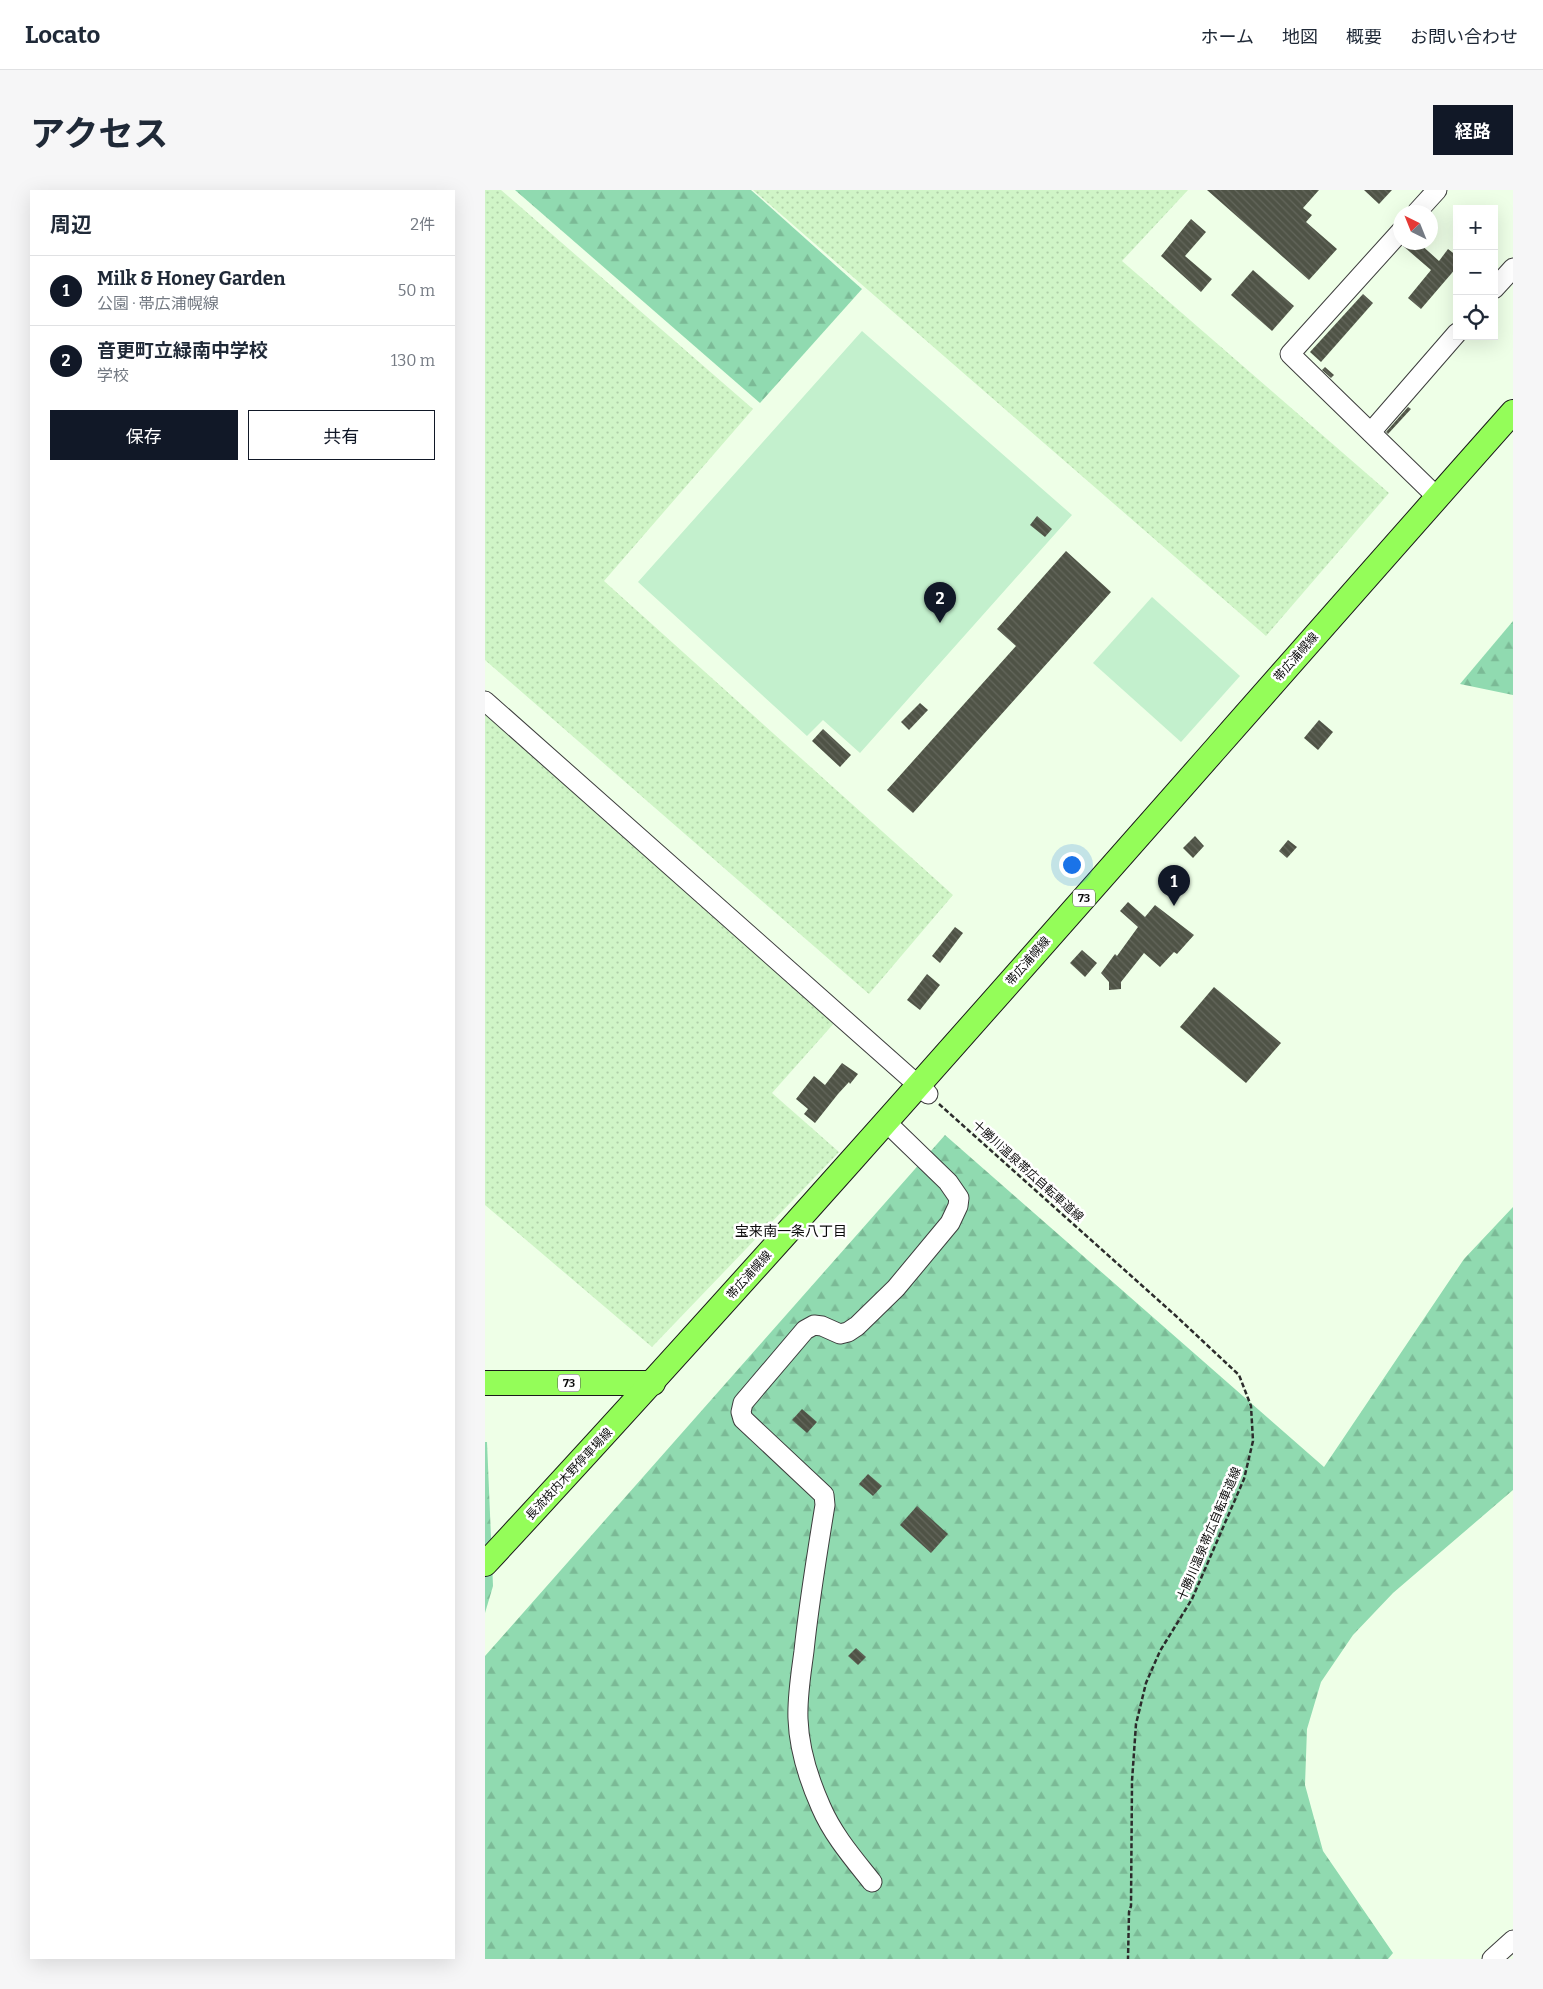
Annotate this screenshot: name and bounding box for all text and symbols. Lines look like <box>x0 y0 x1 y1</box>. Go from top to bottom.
text: Locato <box>25 21 100 49</box>
text: ホーム <box>1201 26 1254 48</box>
text: 地図 <box>1282 26 1318 48</box>
text: 概要 <box>1346 26 1382 48</box>
text: お問い合わせ <box>1410 26 1518 48</box>
button: 経路 <box>1433 105 1513 155</box>
text: アクセス <box>30 113 168 155</box>
north arrow <box>1393 205 1438 250</box>
map controls <box>1453 205 1498 340</box>
button: + <box>1453 205 1498 250</box>
text: 周辺 <box>50 212 92 238</box>
text: 2件 <box>410 215 435 234</box>
button: − <box>1453 250 1498 295</box>
text: Milk & Honey Garden <box>97 267 285 290</box>
text: 1 <box>63 281 69 300</box>
text: 50 m <box>398 281 435 300</box>
text: 公園 · 帯広浦幌線 <box>97 294 219 313</box>
button: locate <box>1453 295 1498 340</box>
text: 音更町立緑南中学校 <box>97 339 268 362</box>
text: 2 <box>61 351 71 370</box>
text: 130 m <box>391 351 435 370</box>
text: 学校 <box>97 366 129 385</box>
button: 保存 <box>50 410 238 460</box>
button: 共有 <box>248 410 435 460</box>
pin: 2 <box>924 582 956 623</box>
street label: 帯広浦幌線 <box>1271 630 1321 684</box>
your location <box>1059 852 1085 878</box>
pin: 1 <box>1158 865 1190 906</box>
road number: 73 <box>1073 890 1095 906</box>
street label: 帯広浦幌線 <box>1003 934 1053 988</box>
street label: 十勝川温泉帯広自転車道線 <box>970 1118 1086 1224</box>
district label: 宝来南一条八丁目 <box>735 1223 847 1240</box>
street label: 帯広浦幌線 <box>724 1248 774 1302</box>
road number: 73 <box>558 1374 580 1392</box>
street label: 長流枝内木野停車場線 <box>523 1425 615 1523</box>
street label: 十勝川温泉帯広自転車道線 <box>1174 1465 1244 1603</box>

